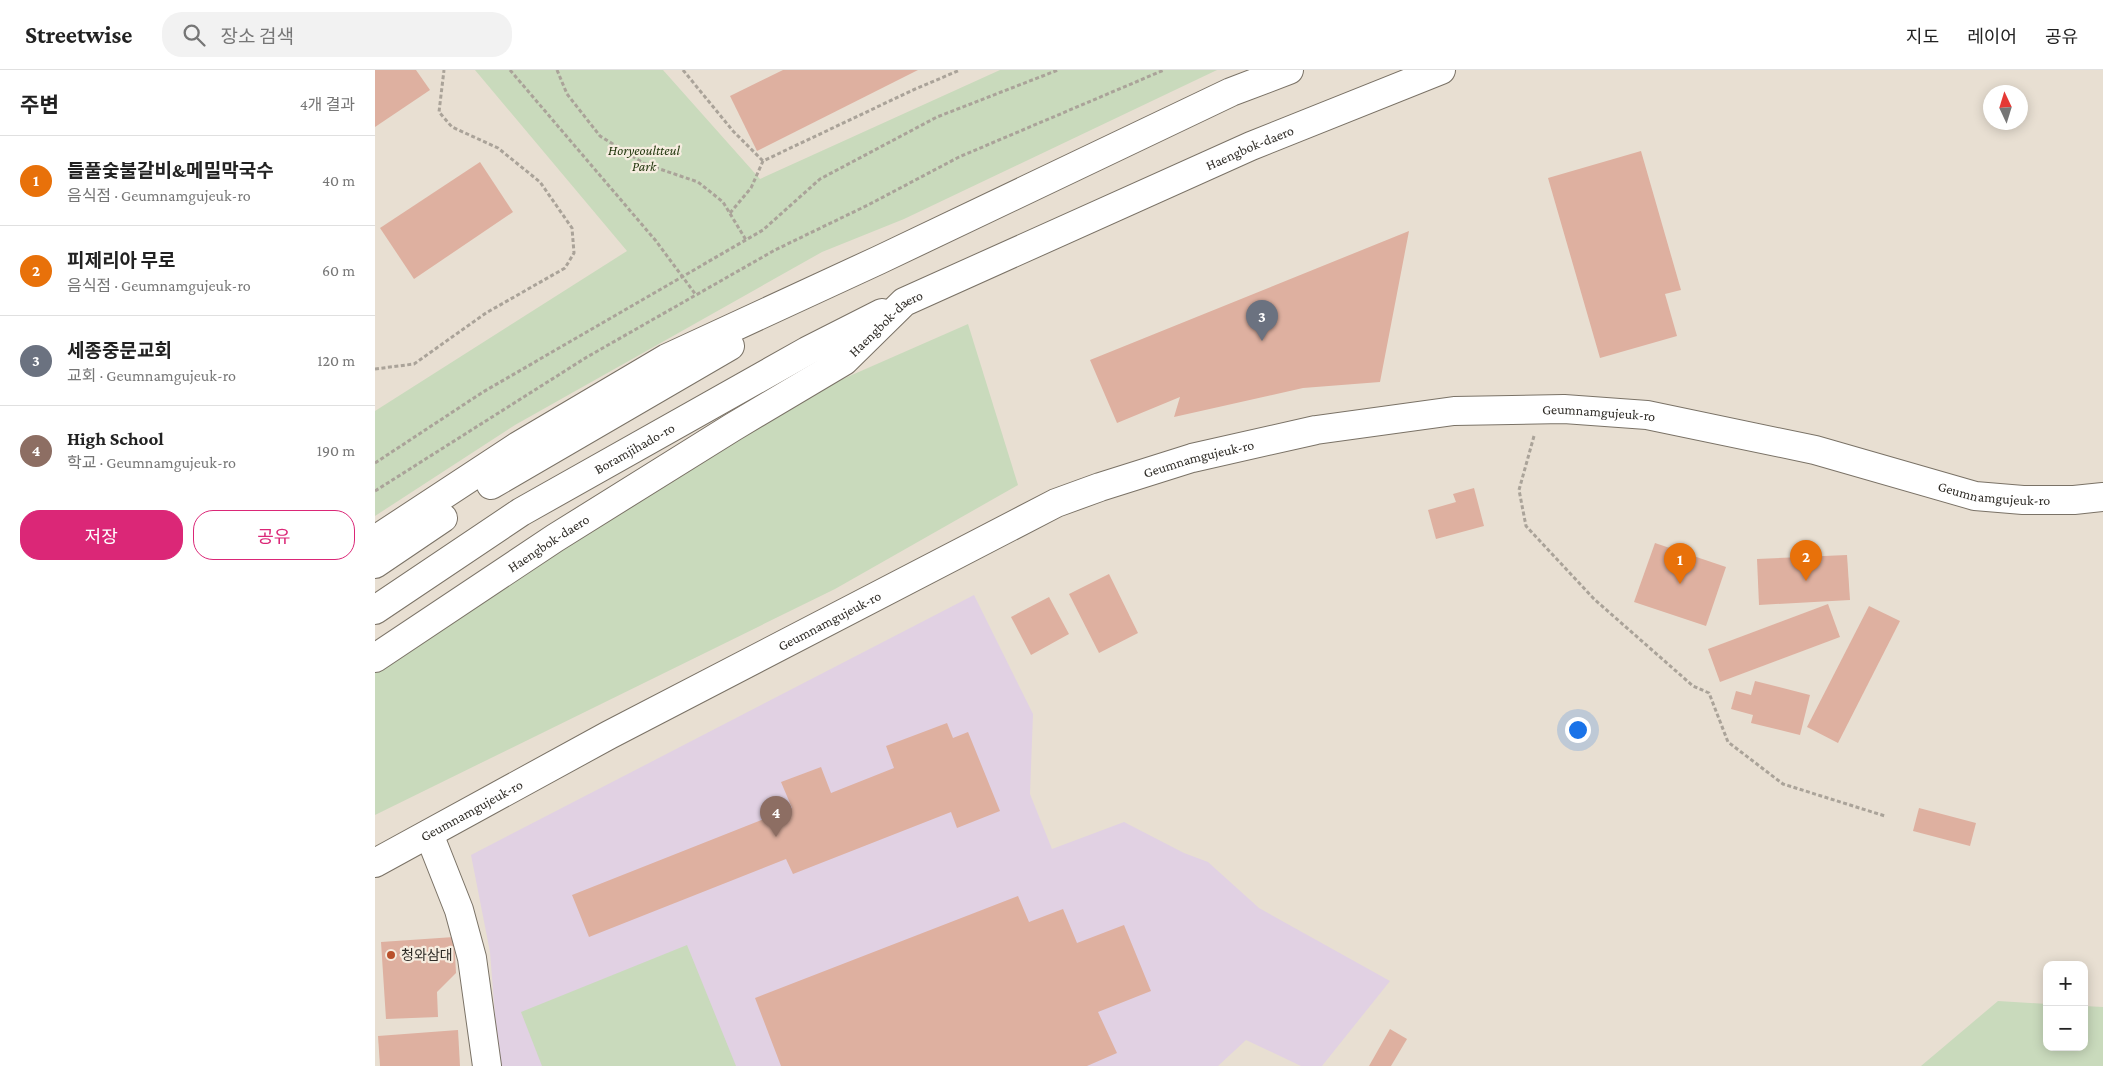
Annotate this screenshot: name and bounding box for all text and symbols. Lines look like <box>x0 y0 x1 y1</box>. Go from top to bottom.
search box <box>162 12 512 57</box>
text: Streetwise <box>25 21 132 48</box>
icon: search <box>180 21 208 49</box>
text: 장소 검색 <box>220 26 294 47</box>
text: 지도 <box>1906 27 1939 47</box>
text: 레이어 <box>1967 27 2017 47</box>
text: 공유 <box>2045 27 2078 47</box>
north arrow <box>1983 85 2028 130</box>
text: 주변 <box>20 93 59 117</box>
text: 4개 결과 <box>300 96 355 113</box>
street label: Haengbok-daero <box>1203 122 1296 173</box>
park label: Horyeoultteul Park <box>608 142 680 174</box>
text: 들풀숯불갈비&메밀막국수 <box>67 160 274 181</box>
text: 1 <box>33 172 39 189</box>
text: 40 m <box>322 172 355 189</box>
text: 음식점 · Geumnamgujeuk-ro <box>67 187 251 204</box>
text: 피제리아 무로 <box>67 250 176 271</box>
text: 2 <box>32 262 40 279</box>
text: 60 m <box>322 262 355 279</box>
text: 음식점 · Geumnamgujeuk-ro <box>67 277 251 294</box>
street label: Haengbok-daero <box>845 287 925 360</box>
pin: 3 <box>1246 300 1278 341</box>
text: 세종중문교회 <box>67 340 172 361</box>
text: 3 <box>32 352 40 369</box>
text: 120 m <box>317 352 355 369</box>
text: 교회 · Geumnamgujeuk-ro <box>67 367 236 384</box>
street label: Geumnamgujeuk-ro <box>1542 401 1657 425</box>
street label: Boramjihado-ro <box>592 419 677 477</box>
text: High School <box>67 428 164 449</box>
street label: Geumnamgujeuk-ro <box>1141 436 1255 481</box>
text: 4 <box>32 442 40 459</box>
text: 190 m <box>317 442 355 459</box>
text: 학교 · Geumnamgujeuk-ro <box>67 454 236 471</box>
street label: Geumnamgujeuk-ro <box>1936 478 2050 508</box>
button: 저장 <box>20 510 183 560</box>
button: 공유 <box>193 510 355 560</box>
street label: Haengbok-daero <box>505 511 592 575</box>
pin: 2 <box>1790 540 1822 581</box>
pin: 1 <box>1664 543 1696 584</box>
street label: Geumnamgujeuk-ro <box>775 587 884 654</box>
your location <box>1565 717 1591 743</box>
street label: Geumnamgujeuk-ro <box>418 776 525 845</box>
pin: 4 <box>760 796 792 837</box>
place label: 청와삼대 <box>401 947 453 963</box>
marker: 청와삼대 <box>385 949 397 961</box>
map controls <box>2043 961 2088 1051</box>
button: + <box>2043 961 2088 1006</box>
button: − <box>2043 1006 2088 1051</box>

